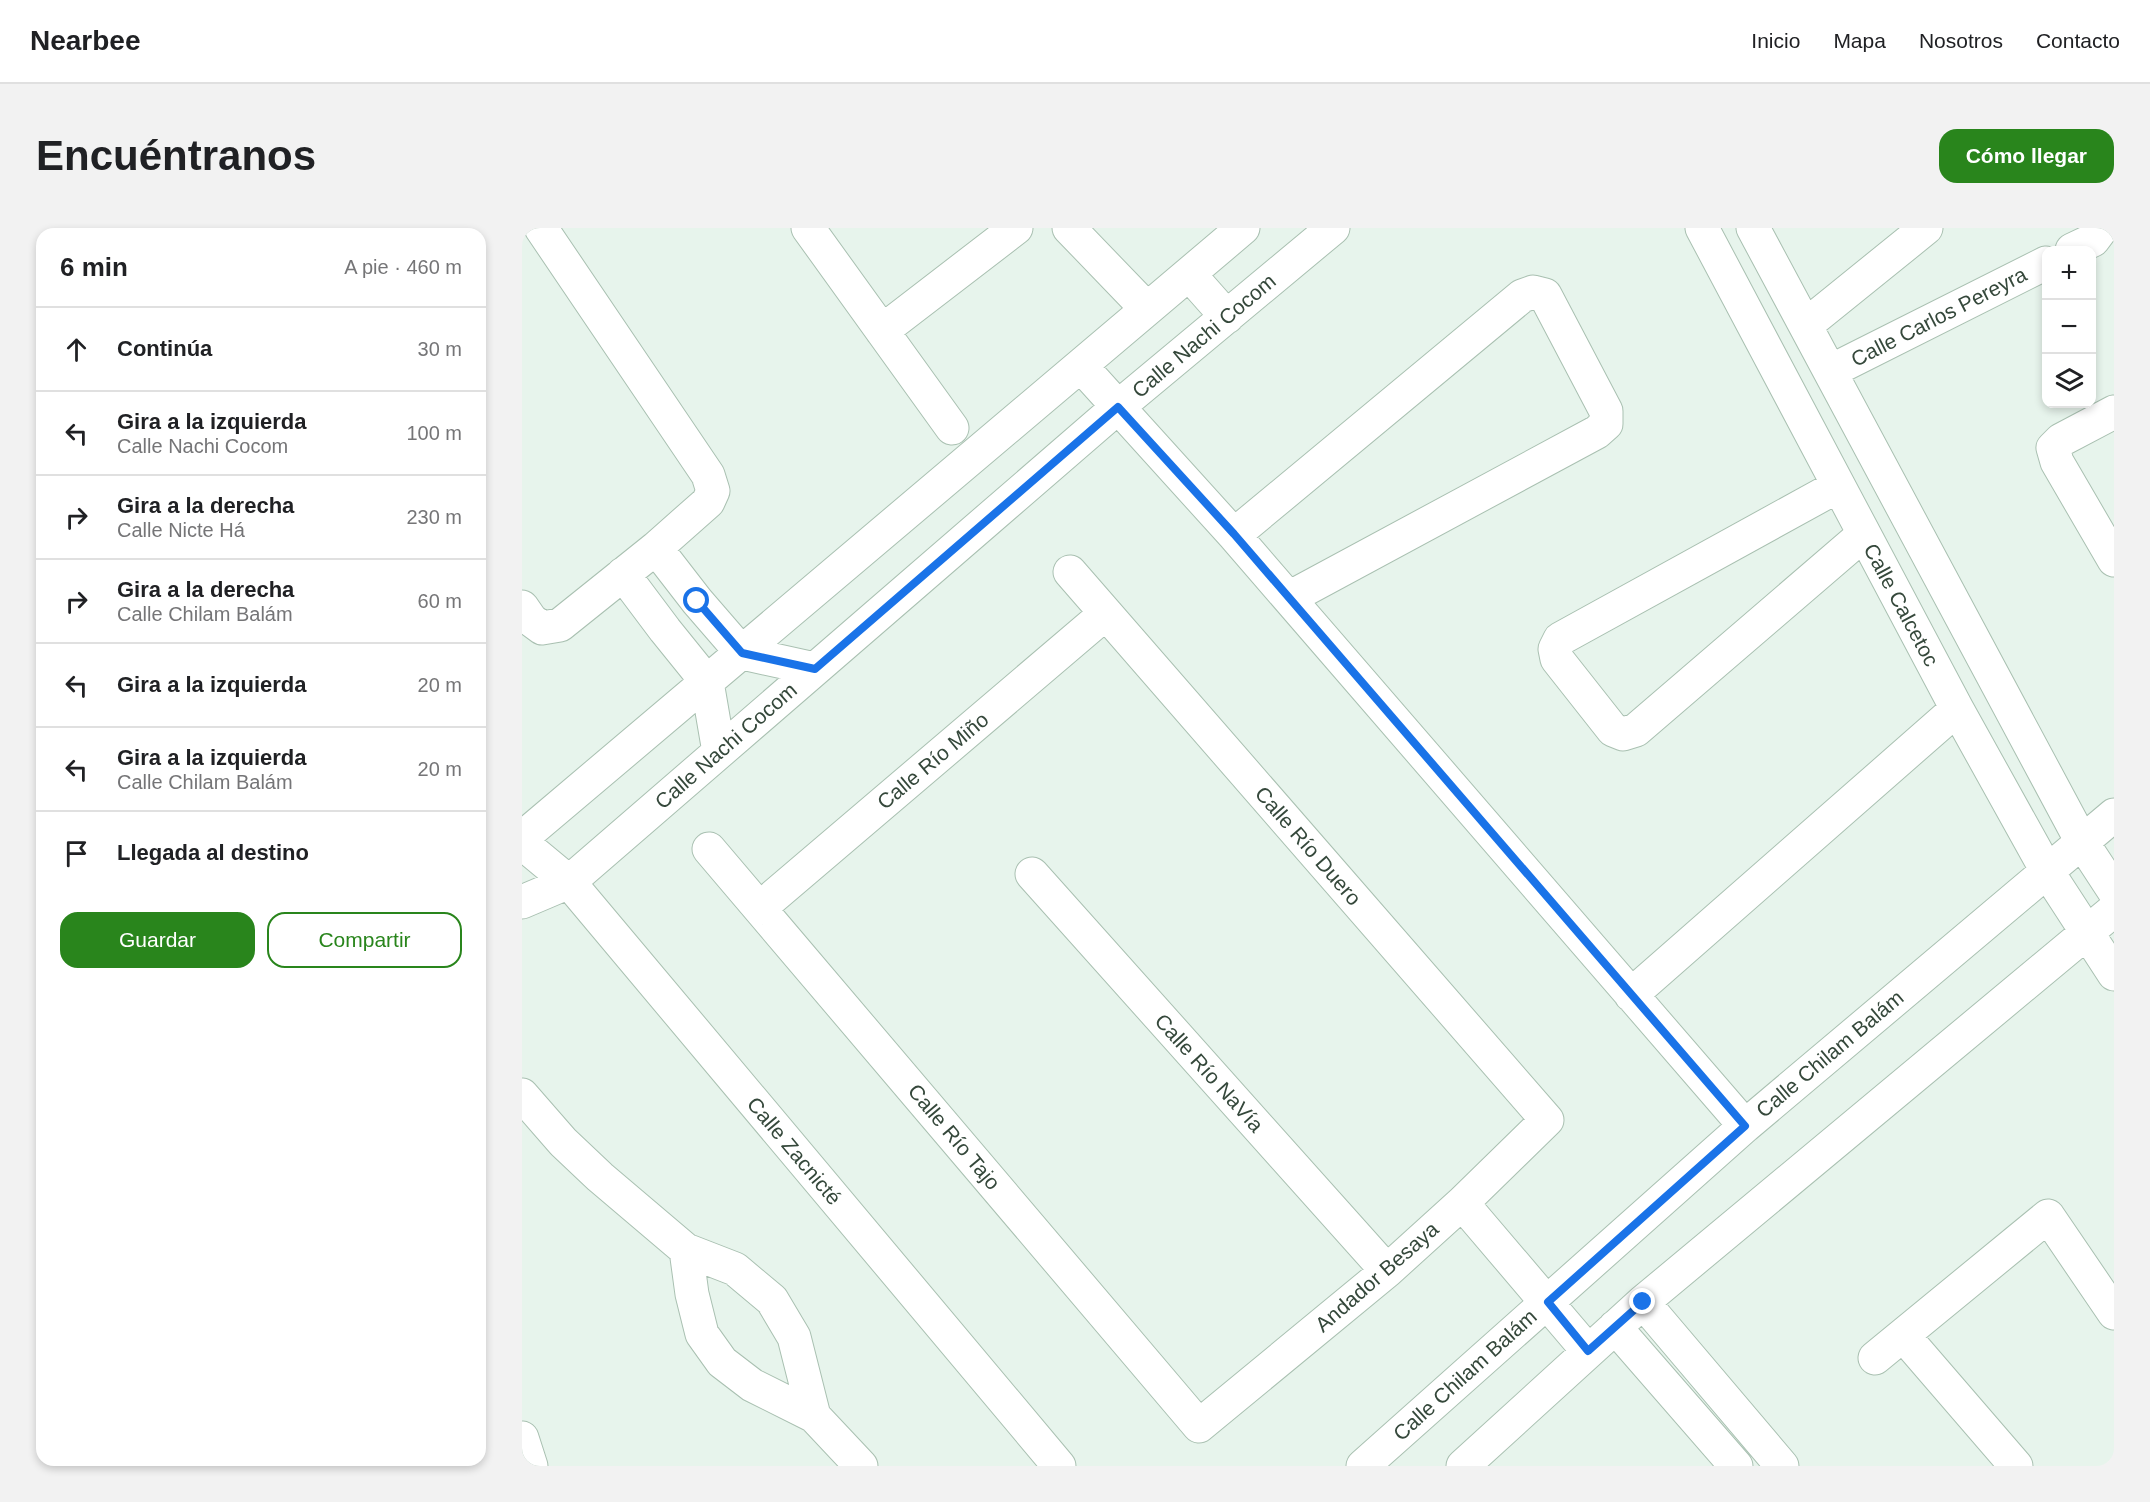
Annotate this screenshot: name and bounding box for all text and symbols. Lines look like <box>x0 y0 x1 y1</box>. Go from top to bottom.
text: Nearbee <box>30 25 141 56</box>
text: Inicio <box>1751 29 1800 52</box>
text: Mapa <box>1833 29 1886 52</box>
text: Nosotros <box>1919 29 2003 52</box>
text: Contacto <box>2036 29 2120 52</box>
button: Cómo llegar <box>1939 129 2114 183</box>
text: Encuéntranos <box>36 132 316 179</box>
map controls <box>2042 246 2096 408</box>
button: + <box>2042 246 2096 300</box>
text: 6 min <box>60 252 128 282</box>
text: A pie · 460 m <box>344 256 462 278</box>
street label: Calle Carlos Pereyra <box>1847 262 2031 371</box>
street label: Calle Nachi Cocom <box>1127 269 1280 402</box>
button: − <box>2042 300 2096 354</box>
icon: ahead <box>60 333 93 366</box>
text: Continúa <box>117 336 212 361</box>
text: 30 m <box>418 338 462 360</box>
button: layers <box>2042 354 2096 408</box>
text: Gira a la izquierda <box>117 409 307 434</box>
icon: left <box>60 417 93 450</box>
text: 100 m <box>406 422 462 444</box>
text: Calle Nachi Cocom <box>117 435 288 457</box>
text: Gira a la derecha <box>117 493 294 518</box>
icon: right <box>60 501 93 534</box>
text: 230 m <box>406 506 462 528</box>
text: Calle Nicte Há <box>117 519 245 541</box>
street label: Calle Calcetoc <box>1860 540 1943 670</box>
text: Gira a la derecha <box>117 577 294 602</box>
icon: right <box>60 585 93 618</box>
route start <box>683 587 709 613</box>
text: 60 m <box>418 590 462 612</box>
text: Calle Chilam Balám <box>117 603 293 625</box>
icon: left <box>60 669 93 702</box>
text: Gira a la izquierda <box>117 672 307 697</box>
text: 20 m <box>418 674 462 696</box>
street label: Calle Nachi Cocom <box>650 678 801 813</box>
street label: Calle Río Miño <box>873 708 993 814</box>
text: Gira a la izquierda <box>117 745 307 770</box>
icon: left <box>60 753 93 786</box>
text: 20 m <box>418 758 462 780</box>
text: Calle Chilam Balám <box>117 771 293 793</box>
street label: Calle Río Duero <box>1251 782 1366 910</box>
icon: arrive <box>60 837 93 870</box>
text: Llegada al destino <box>117 840 309 865</box>
button: Guardar <box>60 912 255 968</box>
button: Compartir <box>267 912 462 968</box>
street label: Calle Chilam Balám <box>1752 986 1908 1122</box>
street label: Calle Río NaVía <box>1150 1009 1269 1137</box>
street label: Calle Río Tajo <box>904 1079 1005 1194</box>
street label: Calle Zacnicté <box>743 1092 846 1209</box>
street label: Andador Besaya <box>1311 1217 1443 1336</box>
route end <box>1629 1288 1655 1314</box>
street label: Calle Chilam Balám <box>1388 1304 1541 1445</box>

